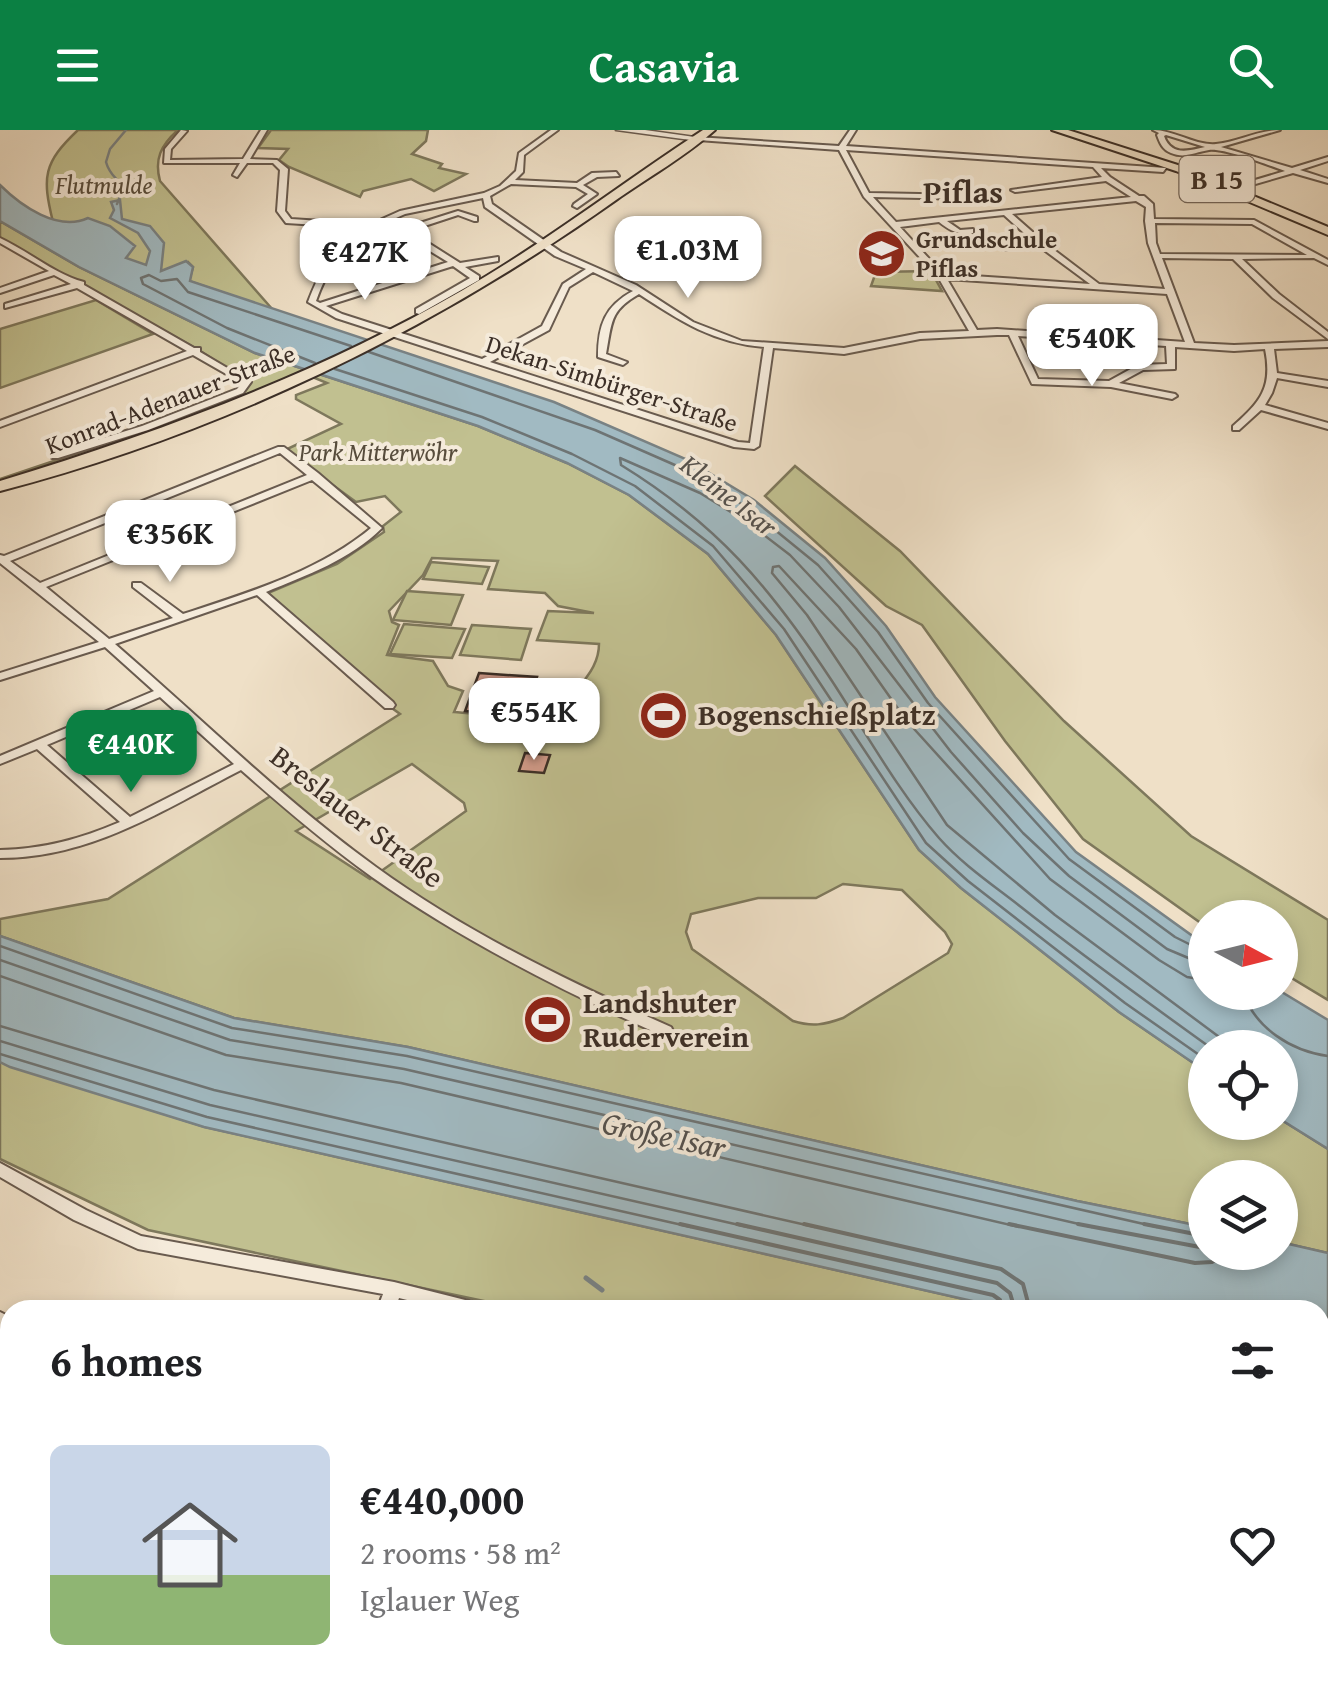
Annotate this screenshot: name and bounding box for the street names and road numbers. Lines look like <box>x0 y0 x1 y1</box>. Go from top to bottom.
road number: B 15 <box>1180 156 1254 202</box>
street label: Dekan-Simbürger-Straße <box>481 325 743 441</box>
street label: Konrad-Adenauer-Straße <box>40 335 300 463</box>
street label: Breslauer Straße <box>261 734 454 898</box>

